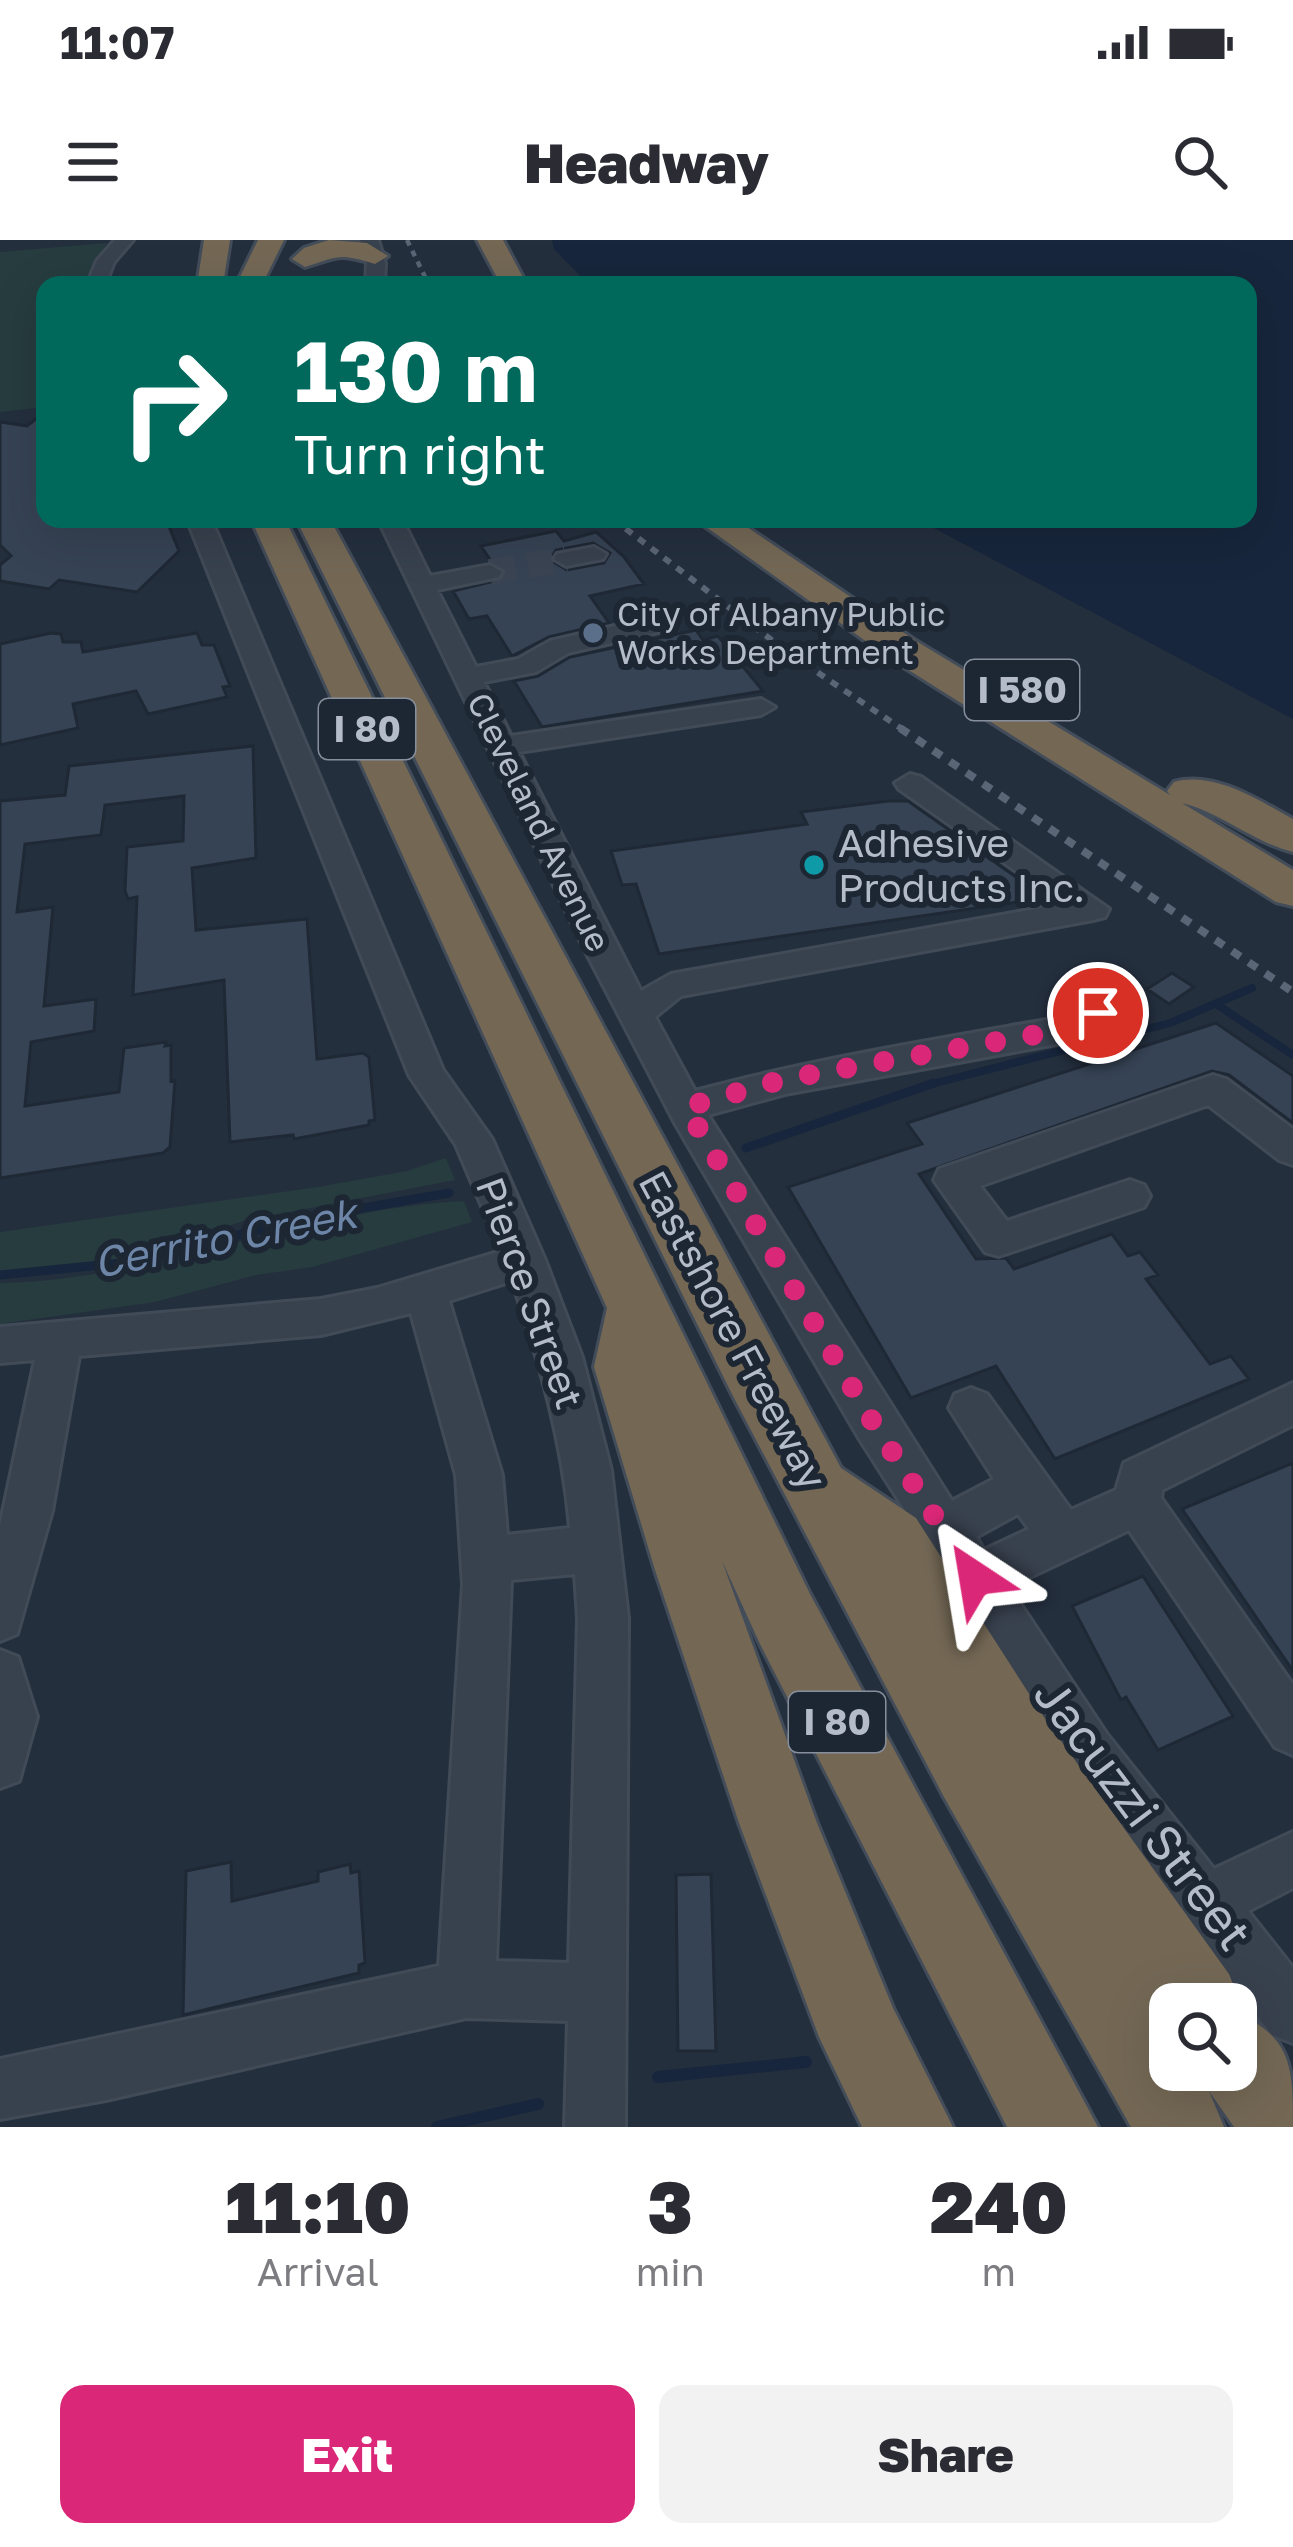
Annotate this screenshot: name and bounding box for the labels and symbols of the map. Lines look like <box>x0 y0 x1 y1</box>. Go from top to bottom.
place label: City of Albany Public Works Department <box>617 594 945 671</box>
marker: City of Albany Public Works Department <box>580 620 606 646</box>
road number: I 580 <box>965 660 1079 720</box>
street label: Cleveland Avenue <box>460 686 619 957</box>
road number: I 80 <box>319 699 415 759</box>
place label: Adhesive Products Inc. <box>838 819 1085 911</box>
marker: Adhesive Products Inc. <box>801 852 827 878</box>
pin <box>1047 962 1149 1064</box>
street label: Eastshore Freeway <box>630 1163 837 1497</box>
street label: Pierce Street <box>467 1171 594 1415</box>
water label: Cerrito Creek <box>89 1186 365 1287</box>
position arrow <box>912 1515 1038 1641</box>
street label: Jacuzzi Street <box>1023 1666 1265 1961</box>
road number: I 80 <box>789 1692 885 1752</box>

